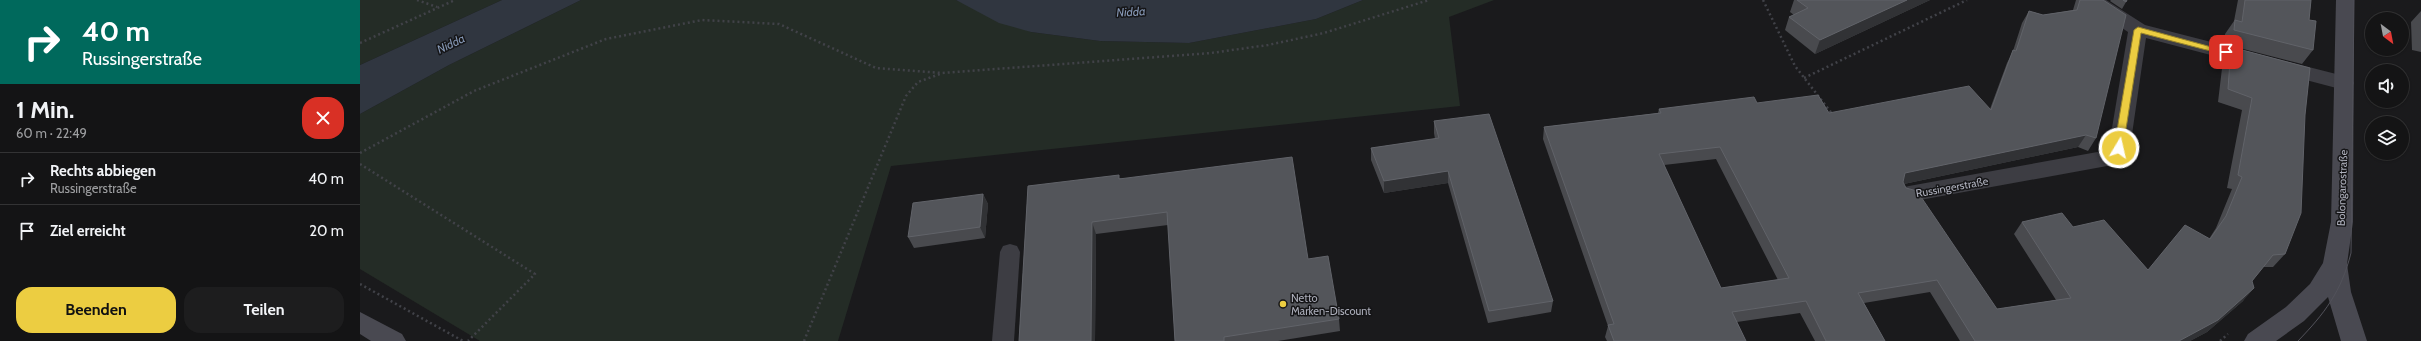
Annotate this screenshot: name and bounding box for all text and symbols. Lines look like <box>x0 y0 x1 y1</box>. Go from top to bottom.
water label: Nidda <box>1116 3 1146 20</box>
north arrow <box>2365 12 2409 56</box>
map controls <box>2365 12 2409 160</box>
text: 40 m <box>82 14 150 48</box>
icon: right <box>16 16 68 68</box>
water label: Nidda <box>434 30 467 57</box>
pin <box>2209 35 2243 69</box>
icon: arrive <box>2215 41 2237 63</box>
text: Russingerstraße <box>82 48 202 70</box>
button: sound <box>2365 64 2409 108</box>
text: 1 Min. <box>16 95 74 124</box>
button: close <box>302 97 344 139</box>
button: layers <box>2365 116 2409 160</box>
text: 60 m · 22:49 <box>16 125 87 141</box>
position arrow <box>2098 127 2140 169</box>
street label: Bolongarostraße <box>2334 149 2350 226</box>
text: Rechts abbiegen <box>50 162 156 180</box>
icon: right <box>16 168 38 190</box>
text: 40 m <box>308 170 344 188</box>
street label: Russingerstraße <box>1915 174 1990 200</box>
text: Russingerstraße <box>50 180 137 196</box>
icon: arrive <box>16 220 38 242</box>
text: Ziel erreicht <box>50 222 126 240</box>
text: 20 m <box>309 222 344 240</box>
button: Beenden <box>16 287 176 333</box>
button: Teilen <box>184 287 344 333</box>
place label: Netto Marken-Discount <box>1291 291 1371 318</box>
marker: Netto Marken-Discount <box>1278 299 1288 309</box>

